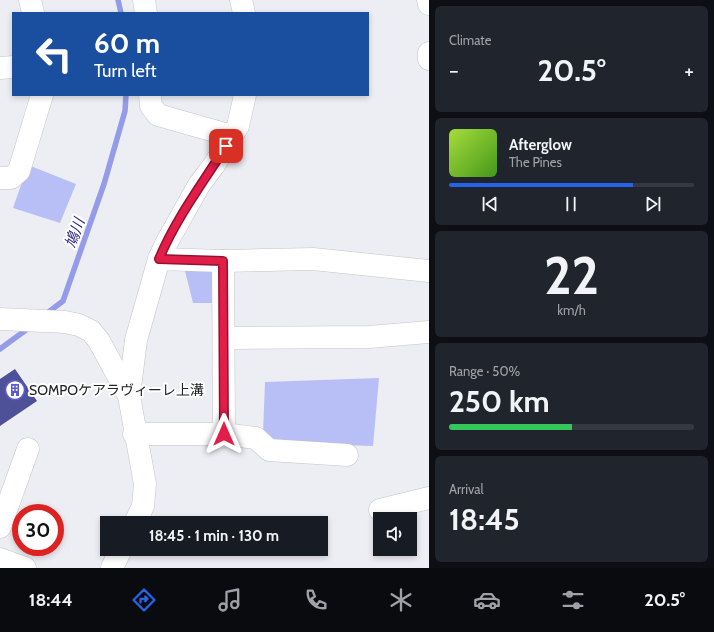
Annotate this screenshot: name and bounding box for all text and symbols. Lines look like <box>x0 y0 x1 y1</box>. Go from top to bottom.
text: 60 m <box>94 26 160 60</box>
icon: left <box>28 28 80 80</box>
text: Climate <box>449 32 491 48</box>
text: 20.5° <box>537 52 606 89</box>
text: − <box>449 57 459 84</box>
text: + <box>684 57 694 84</box>
text: Turn left <box>94 60 157 82</box>
pin <box>209 129 243 163</box>
icon: arrive <box>215 135 237 157</box>
text: Afterglow <box>509 136 572 154</box>
text: The Pines <box>509 154 562 170</box>
icon: previous <box>479 193 501 215</box>
icon: pause <box>560 193 582 215</box>
icon: next <box>642 193 664 215</box>
water label: 鳩川 <box>62 214 89 250</box>
text: 22 <box>544 244 599 307</box>
text: km/h <box>557 302 586 318</box>
text: Range · 50% <box>449 363 520 379</box>
building icon: SOMPOケアラヴィーレ上溝 <box>4 379 26 401</box>
place label: SOMPOケアラヴィーレ上溝 <box>29 381 204 399</box>
text: 250 km <box>449 383 550 420</box>
position arrow <box>203 413 245 455</box>
text: Arrival <box>449 481 484 497</box>
text: 18:45 <box>449 501 520 538</box>
speed limit sign: 30 <box>12 504 64 556</box>
map controls <box>373 512 417 556</box>
button: sound <box>373 512 417 556</box>
text: 18:45 · 1 min · 130 m <box>149 527 279 545</box>
icon: directions <box>130 586 158 614</box>
icon: music <box>216 586 244 614</box>
icon: phone <box>302 586 330 614</box>
icon: climate <box>387 586 415 614</box>
icon: car <box>473 586 501 614</box>
icon: filters <box>559 586 587 614</box>
text: 18:44 <box>29 589 73 611</box>
text: 20.5° <box>644 589 685 611</box>

